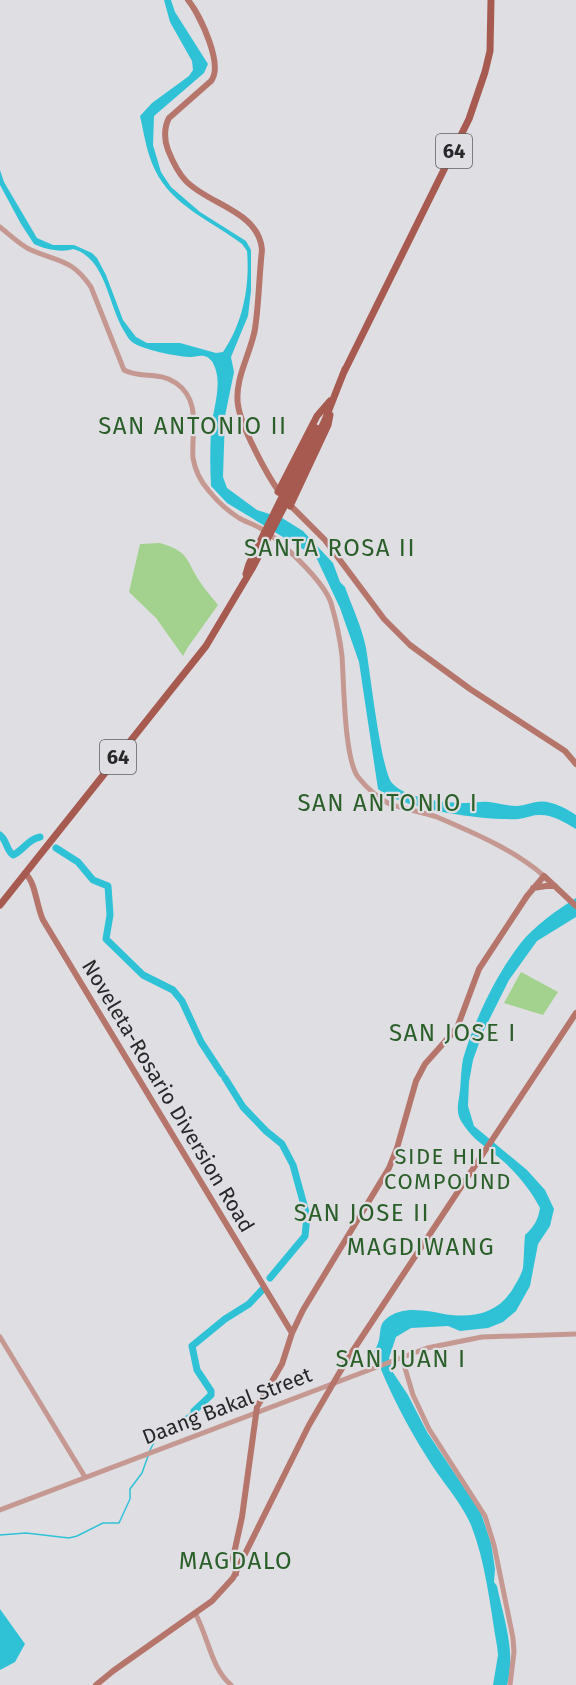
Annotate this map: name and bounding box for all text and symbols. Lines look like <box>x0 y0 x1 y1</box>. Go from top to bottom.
road number: 64 <box>436 134 472 168</box>
district label: SAN ANTONIO II <box>98 412 288 440</box>
district label: SANTA ROSA II <box>244 534 416 562</box>
road number: 64 <box>100 740 136 774</box>
district label: SAN ANTONIO I <box>298 789 478 817</box>
street label: Noveleta-Rosario Diversion Road <box>76 955 260 1237</box>
district label: SAN JOSE I <box>389 1019 517 1047</box>
district label: SIDE HILL COMPOUND <box>384 1143 512 1195</box>
district label: SAN JOSE II <box>294 1199 430 1227</box>
district label: MAGDIWANG <box>347 1233 495 1261</box>
district label: SAN JUAN I <box>335 1345 467 1373</box>
street label: Daang Bakal Street <box>139 1362 316 1450</box>
district label: MAGDALO <box>179 1547 293 1575</box>

